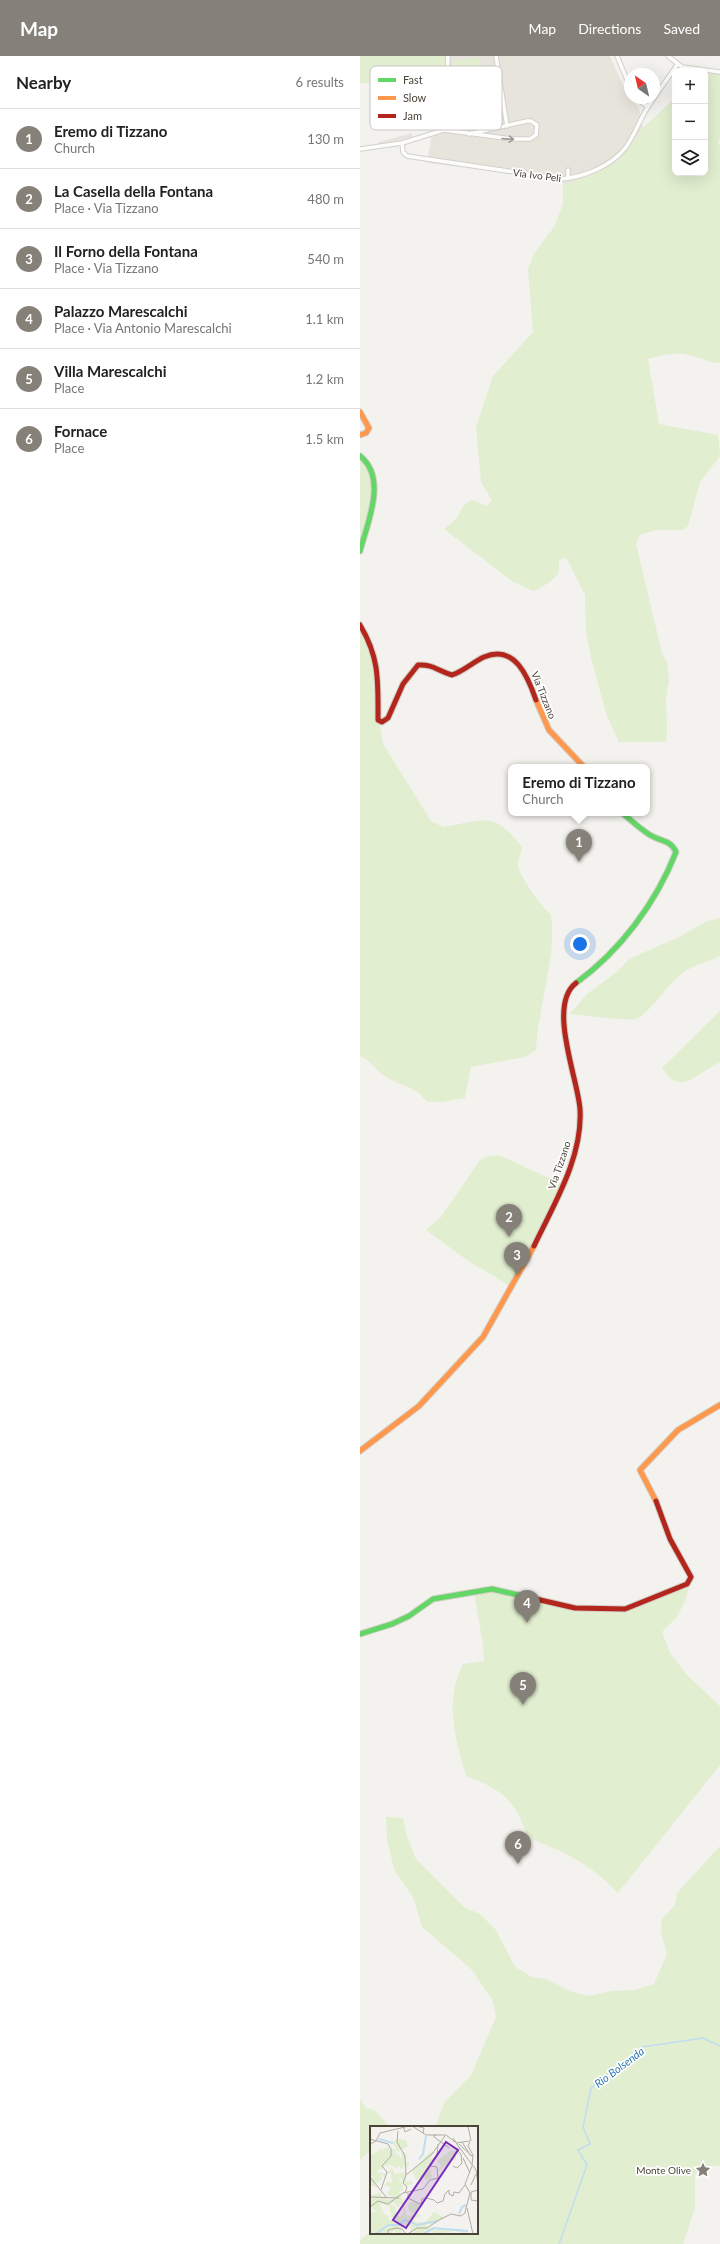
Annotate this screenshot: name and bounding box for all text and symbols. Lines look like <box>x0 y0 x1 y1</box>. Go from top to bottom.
text: Map <box>20 17 58 40</box>
text: Map <box>529 20 556 37</box>
text: Directions <box>578 20 641 37</box>
text: Saved <box>663 20 700 37</box>
legend <box>370 66 502 130</box>
north arrow <box>624 68 660 104</box>
map controls <box>672 68 708 176</box>
button: + <box>672 68 708 104</box>
text: Nearby <box>16 72 71 93</box>
text: Fast <box>403 73 423 86</box>
text: 6 results <box>296 74 344 90</box>
text: Slow <box>403 91 427 104</box>
button: − <box>672 104 708 140</box>
text: Jam <box>403 109 422 122</box>
text: Eremo di Tizzano <box>54 122 167 140</box>
text: 1 <box>25 131 33 147</box>
text: 130 m <box>307 131 344 147</box>
one-way arrow <box>501 135 514 142</box>
text: Church <box>54 140 95 156</box>
button: layers <box>672 140 708 176</box>
street label: Via Ivo Peli <box>512 166 562 184</box>
text: La Casella della Fontana <box>54 182 213 200</box>
text: 2 <box>25 191 33 207</box>
text: 480 m <box>307 191 344 207</box>
text: Place · Via Tizzano <box>54 200 159 216</box>
text: Il Forno della Fontana <box>54 242 198 260</box>
text: 3 <box>25 251 33 267</box>
text: 540 m <box>307 251 344 267</box>
text: Place · Via Tizzano <box>54 260 159 276</box>
text: Palazzo Marescalchi <box>54 302 188 320</box>
text: 4 <box>25 311 33 327</box>
text: 1.1 km <box>305 311 344 327</box>
text: Place · Via Antonio Marescalchi <box>54 320 232 336</box>
text: Villa Marescalchi <box>54 362 167 380</box>
text: 5 <box>25 371 33 387</box>
text: 1.2 km <box>305 371 344 387</box>
text: Place <box>54 380 84 396</box>
text: Fornace <box>54 422 107 440</box>
text: 6 <box>25 431 33 447</box>
text: 1.5 km <box>305 431 344 447</box>
text: Place <box>54 440 84 456</box>
street label: Via Tizzano <box>529 670 559 721</box>
popup <box>508 764 650 816</box>
text: Eremo di Tizzano <box>522 773 636 791</box>
text: Church <box>522 791 563 807</box>
pin: 1 <box>566 829 592 862</box>
your location <box>570 934 590 954</box>
street label: Via Tizzano <box>545 1139 573 1191</box>
pin: 2 <box>496 1204 522 1237</box>
pin: 3 <box>504 1242 530 1275</box>
pin: 4 <box>514 1590 540 1623</box>
pin: 5 <box>510 1672 536 1705</box>
pin: 6 <box>505 1831 531 1864</box>
water label: Rio Bolsenda <box>592 2044 647 2090</box>
inset map <box>370 2126 478 2234</box>
place icon: Monte Olive <box>694 2161 712 2179</box>
place label: Monte Olive <box>636 2164 691 2176</box>

